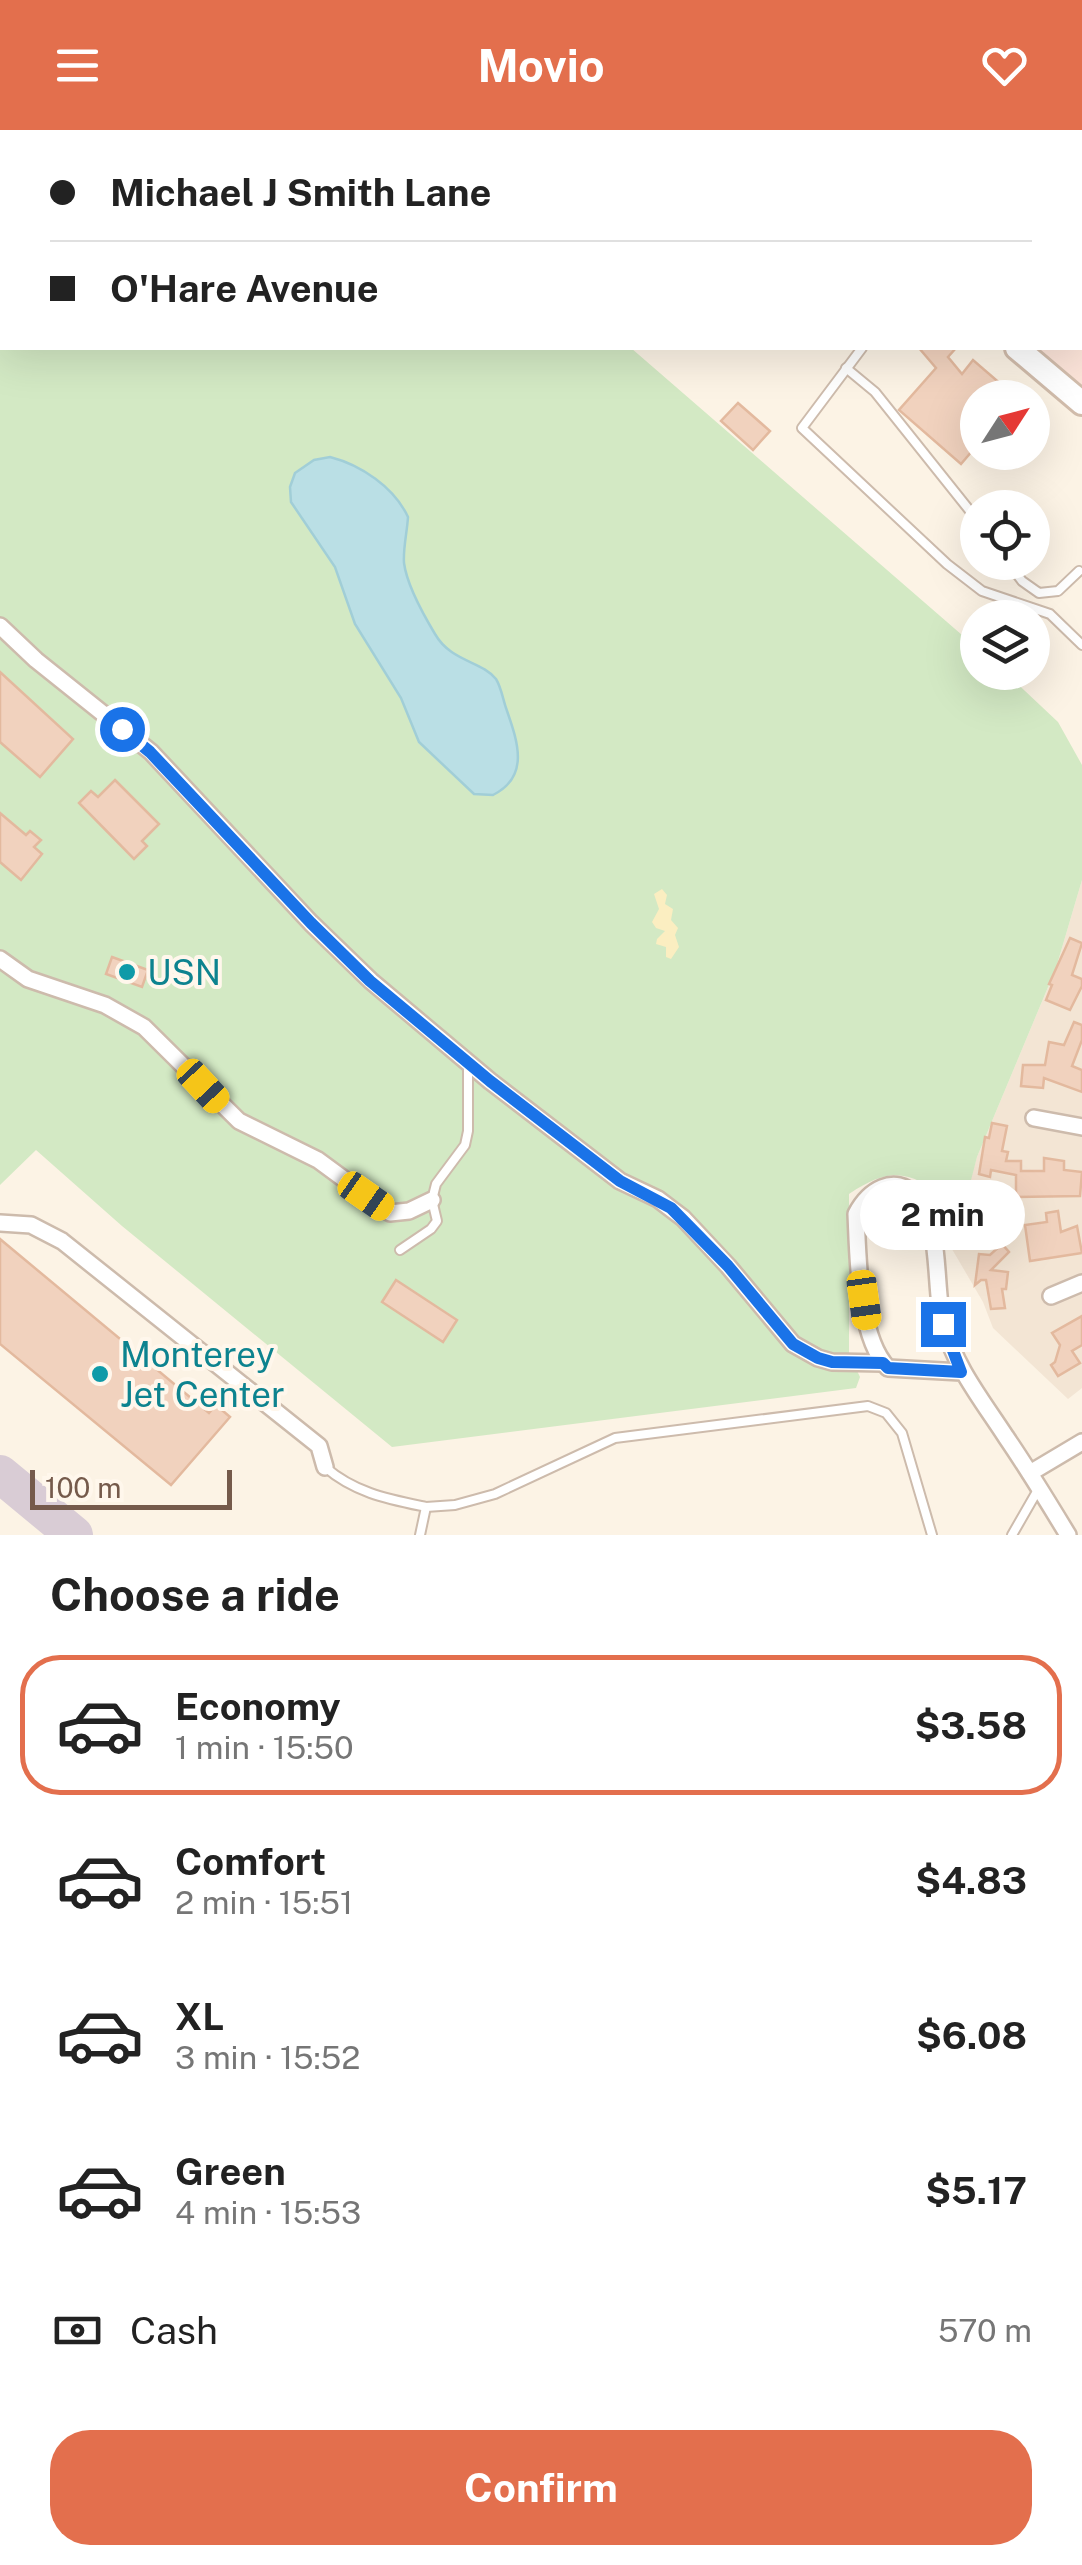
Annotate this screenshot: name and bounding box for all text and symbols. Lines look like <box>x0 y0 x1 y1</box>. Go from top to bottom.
icon: menu <box>50 38 105 93</box>
icon: heart <box>977 38 1032 93</box>
text: Movio <box>477 39 605 92</box>
text: Michael J Smith Lane <box>110 170 491 215</box>
text: O'Hare Avenue <box>110 266 379 311</box>
north arrow <box>960 380 1050 470</box>
map controls <box>960 380 1050 690</box>
button: locate <box>960 490 1050 580</box>
button: layers <box>960 600 1050 690</box>
route start <box>100 707 145 752</box>
place label: USN <box>147 952 221 993</box>
marker: USN <box>116 961 138 983</box>
car <box>172 1054 234 1118</box>
car <box>333 1167 399 1225</box>
callout: 2 min <box>860 1179 1026 1249</box>
text: 2 min <box>901 1196 984 1233</box>
car <box>845 1268 883 1332</box>
route end <box>921 1302 966 1347</box>
place label: Monterey Jet Center <box>120 1334 285 1415</box>
marker: Monterey Jet Center <box>89 1363 111 1385</box>
scale bar <box>30 1465 232 1510</box>
text: 100 m <box>45 1471 122 1504</box>
text: Choose a ride <box>50 1568 340 1621</box>
icon: car <box>55 1680 145 1770</box>
text: Economy <box>175 1684 341 1729</box>
text: $3.58 <box>914 1703 1027 1748</box>
text: 1 min · 15:50 <box>175 1729 354 1766</box>
icon: car <box>55 1835 145 1925</box>
text: Comfort <box>175 1839 326 1884</box>
text: $4.83 <box>915 1858 1027 1903</box>
text: 2 min · 15:51 <box>175 1884 353 1921</box>
icon: car <box>55 1990 145 2080</box>
text: XL <box>175 1994 224 2039</box>
text: $6.08 <box>916 2013 1027 2058</box>
text: 3 min · 15:52 <box>175 2039 360 2076</box>
icon: car <box>55 2145 145 2235</box>
text: Green <box>175 2149 286 2194</box>
text: $5.17 <box>925 2168 1027 2213</box>
text: 4 min · 15:53 <box>175 2194 361 2231</box>
icon: cash <box>50 2303 105 2358</box>
text: Cash <box>130 2308 218 2353</box>
text: 570 m <box>938 2312 1032 2349</box>
button: Confirm <box>50 2430 1032 2545</box>

